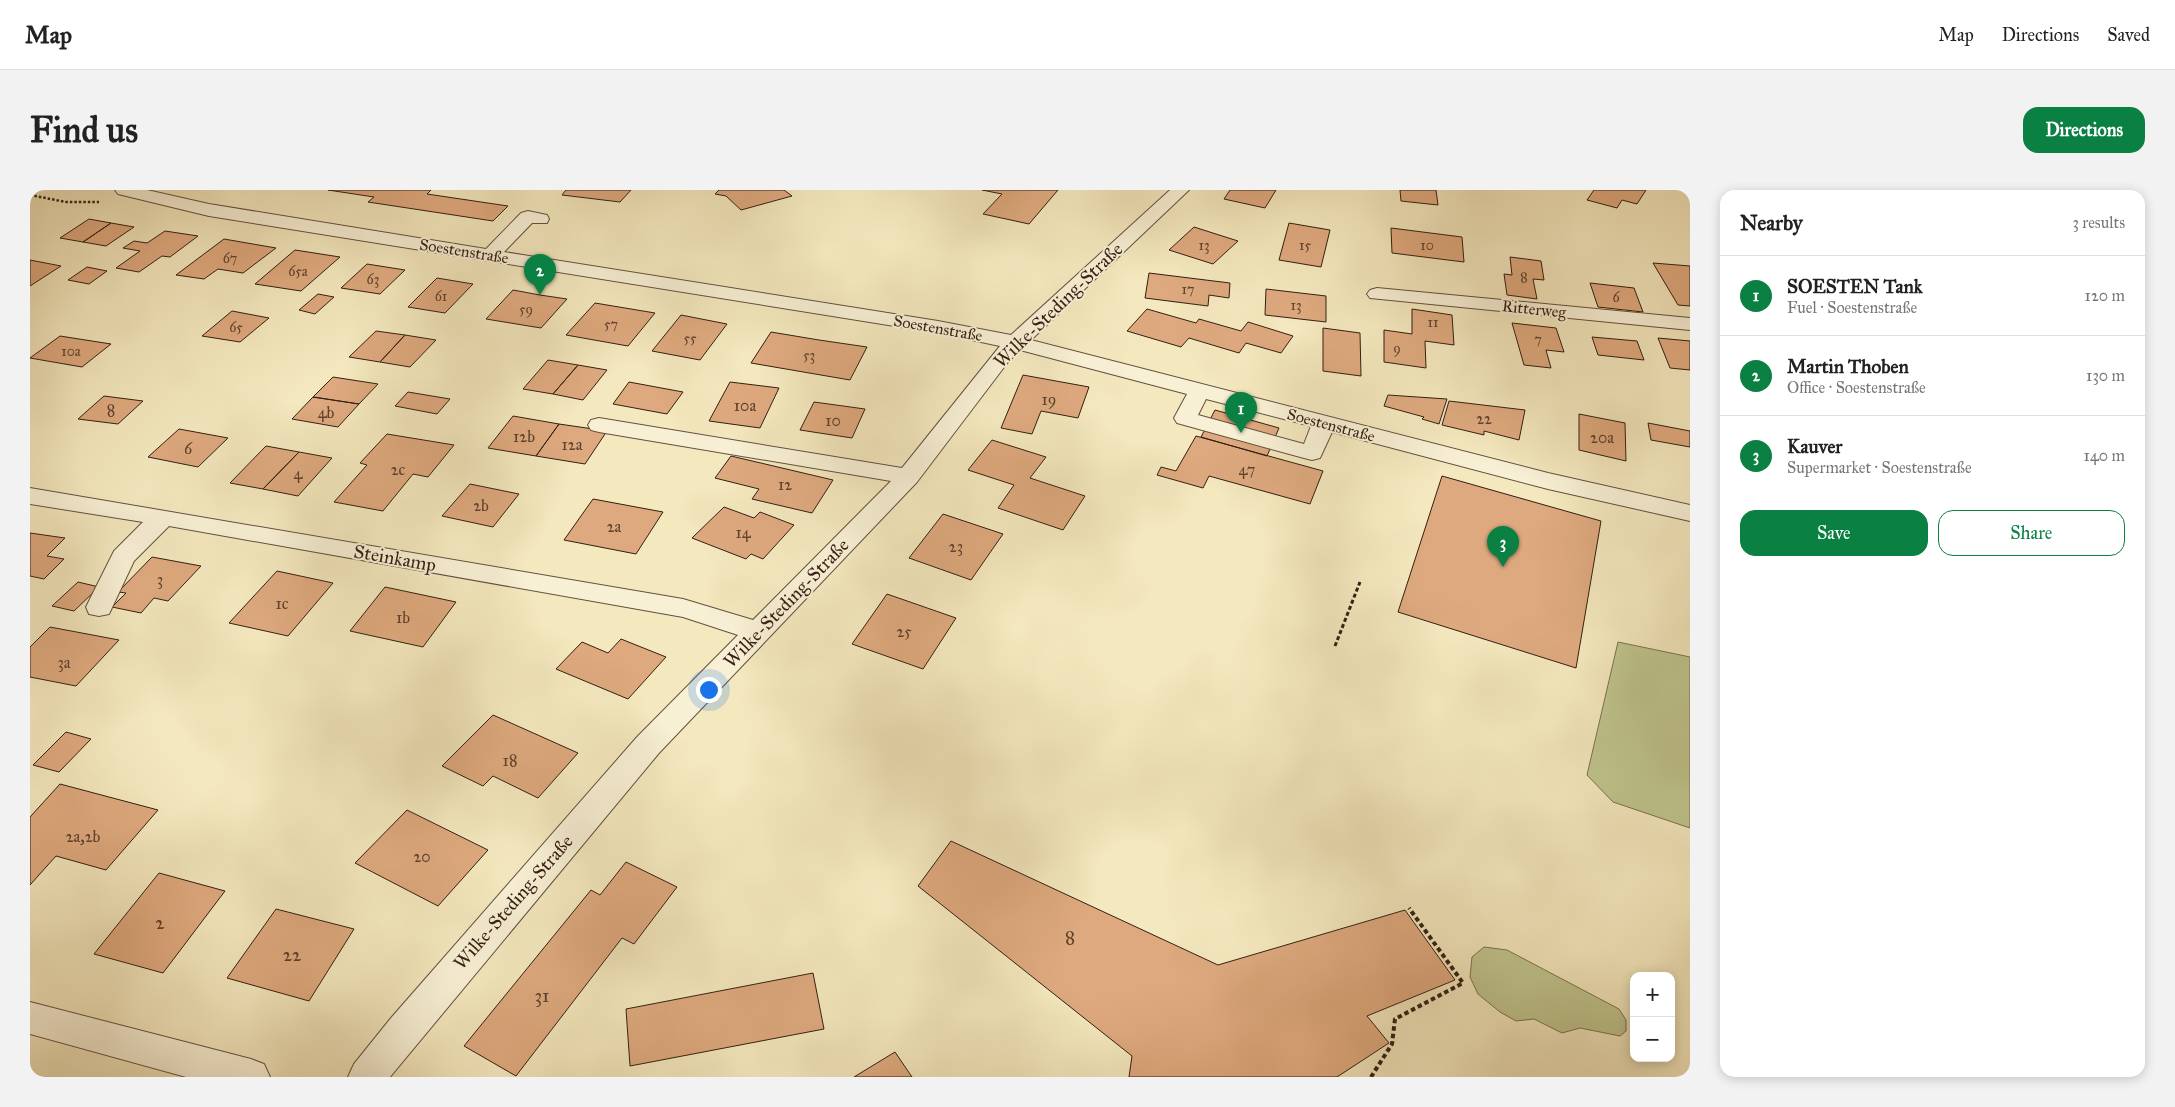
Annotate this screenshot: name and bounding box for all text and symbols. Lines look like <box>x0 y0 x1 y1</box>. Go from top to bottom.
text: Map <box>25 20 72 50</box>
text: Map <box>1938 24 1974 46</box>
text: Directions <box>2002 24 2079 46</box>
text: Saved <box>2107 24 2150 46</box>
button: Directions <box>2023 107 2145 153</box>
text: Find us <box>30 109 138 152</box>
text: Nearby <box>1740 210 1803 236</box>
text: 3 results <box>2072 213 2125 232</box>
street label: Soestenstraße <box>418 235 510 267</box>
street label: Wilke-Steding-Straße <box>989 237 1128 373</box>
house number: 13 <box>1198 237 1210 254</box>
house number: 15 <box>1299 237 1311 254</box>
house number: 10 <box>1420 237 1434 254</box>
house number: 67 <box>223 250 237 267</box>
pin: 2 <box>524 254 556 295</box>
house number: 65a <box>288 263 308 280</box>
house number: 8 <box>1520 269 1528 286</box>
house number: 63 <box>367 271 379 288</box>
text: SOESTEN Tank <box>1787 275 1923 298</box>
house number: 17 <box>1181 281 1195 298</box>
text: 1 <box>1753 286 1759 305</box>
text: 120 m <box>2085 286 2125 305</box>
house number: 61 <box>435 288 448 305</box>
house number: 6 <box>1612 289 1620 306</box>
street label: Ritterweg <box>1501 296 1567 323</box>
house number: 13 <box>1290 297 1302 314</box>
text: Fuel · Soestenstraße <box>1787 298 1917 317</box>
house number: 59 <box>519 301 533 318</box>
street label: Soestenstraße <box>892 311 984 345</box>
house number: 11 <box>1427 314 1439 331</box>
house number: 57 <box>604 316 618 333</box>
house number: 65 <box>229 319 243 336</box>
house number: 55 <box>683 330 697 347</box>
house number: 7 <box>1534 331 1542 348</box>
house number: 9 <box>1393 340 1401 357</box>
house number: 10a <box>61 343 81 360</box>
house number: 53 <box>803 347 815 364</box>
text: Martin Thoben <box>1787 355 1909 378</box>
text: 2 <box>1752 366 1760 385</box>
text: 130 m <box>2086 366 2125 385</box>
text: Office · Soestenstraße <box>1787 378 1926 397</box>
house number: 19 <box>1042 390 1056 409</box>
pin: 1 <box>1225 392 1257 433</box>
house number: 10a <box>734 396 756 415</box>
house number: 8 <box>107 401 115 420</box>
house number: 4b <box>318 403 335 422</box>
street label: Soestenstraße <box>1285 404 1377 446</box>
house number: 22 <box>1476 409 1492 428</box>
house number: 10 <box>825 411 841 430</box>
house number: 12b <box>513 427 535 446</box>
house number: 20a <box>1590 428 1614 447</box>
house number: 12a <box>562 435 583 454</box>
text: Kauver <box>1787 435 1843 458</box>
house number: 6 <box>184 439 193 458</box>
text: 3 <box>1753 446 1759 465</box>
text: 140 m <box>2084 446 2125 465</box>
text: Supermarket · Soestenstraße <box>1787 458 1972 477</box>
house number: 2c <box>391 460 406 479</box>
house number: 47 <box>1239 460 1255 479</box>
house number: 4 <box>294 464 304 483</box>
house number: 12 <box>778 475 792 494</box>
house number: 2b <box>473 496 489 515</box>
button: Save <box>1740 510 1928 556</box>
button: Share <box>1938 510 2125 556</box>
house number: 2a <box>607 517 622 536</box>
house number: 14 <box>735 523 752 542</box>
pin: 3 <box>1487 526 1519 567</box>
street label: Wilke-Steding-Straße <box>718 534 854 673</box>
house number: 23 <box>949 537 963 556</box>
street label: Steinkamp <box>352 539 438 577</box>
house number: 3 <box>157 570 163 589</box>
house number: 1c <box>275 594 289 613</box>
house number: 1b <box>396 608 410 627</box>
house number: 25 <box>896 622 912 641</box>
house number: 3a <box>57 653 71 672</box>
your location <box>696 677 722 703</box>
house number: 18 <box>503 751 517 770</box>
house number: 2a,2b <box>66 827 101 846</box>
street label: Wilke-Steding-Straße <box>448 830 578 975</box>
house number: 20 <box>413 847 431 866</box>
house number: 2 <box>155 911 165 934</box>
house number: 8 <box>1065 926 1075 949</box>
house number: 22 <box>283 943 302 966</box>
map controls <box>1630 972 1675 1062</box>
button: + <box>1630 972 1675 1017</box>
house number: 31 <box>534 984 550 1007</box>
button: − <box>1630 1017 1675 1062</box>

